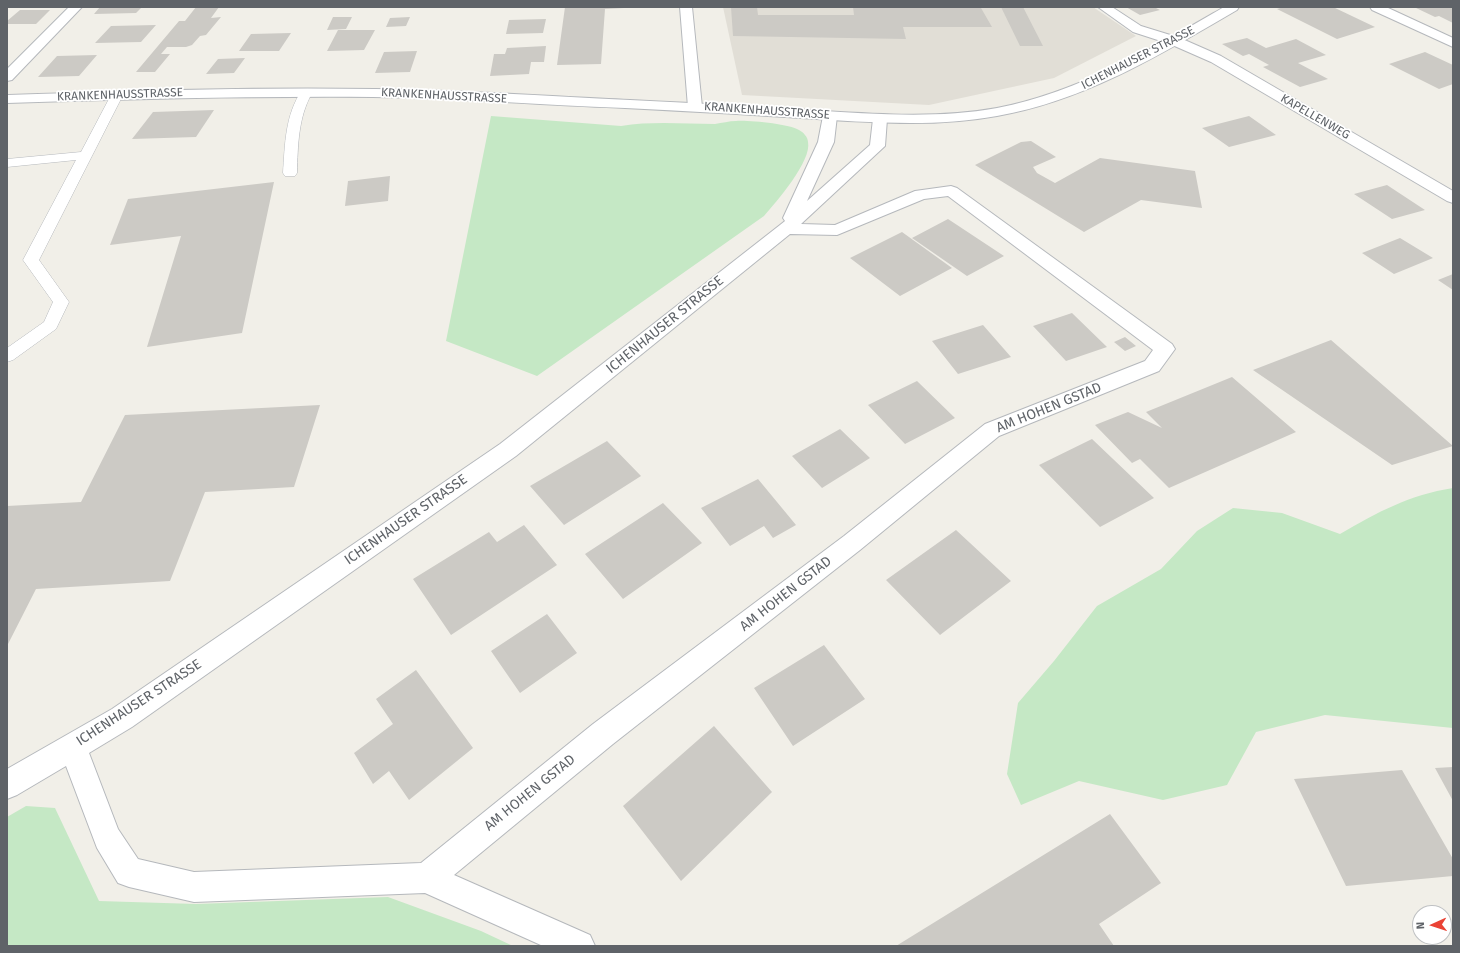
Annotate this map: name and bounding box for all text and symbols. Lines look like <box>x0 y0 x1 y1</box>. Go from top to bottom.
street label: ICHENHAUSER STRASSE <box>1079 23 1197 93</box>
street label: KRANKENHAUSSTRASSE <box>57 86 183 104</box>
street label: KRANKENHAUSSTRASSE <box>381 86 507 106</box>
street label: KAPELLENWEG <box>1278 91 1352 143</box>
street label: KRANKENHAUSSTRASSE <box>704 99 830 123</box>
street label: ICHENHAUSER STRASSE <box>603 273 727 377</box>
street label: AM HOHEN GSTAD <box>994 379 1104 437</box>
street label: ICHENHAUSER STRASSE <box>341 471 471 569</box>
street label: AM HOHEN GSTAD <box>737 553 835 635</box>
street label: ICHENHAUSER STRASSE <box>73 656 205 750</box>
street label: AM HOHEN GSTAD <box>481 751 579 835</box>
north arrow <box>1412 905 1452 945</box>
text: N <box>1414 922 1427 930</box>

